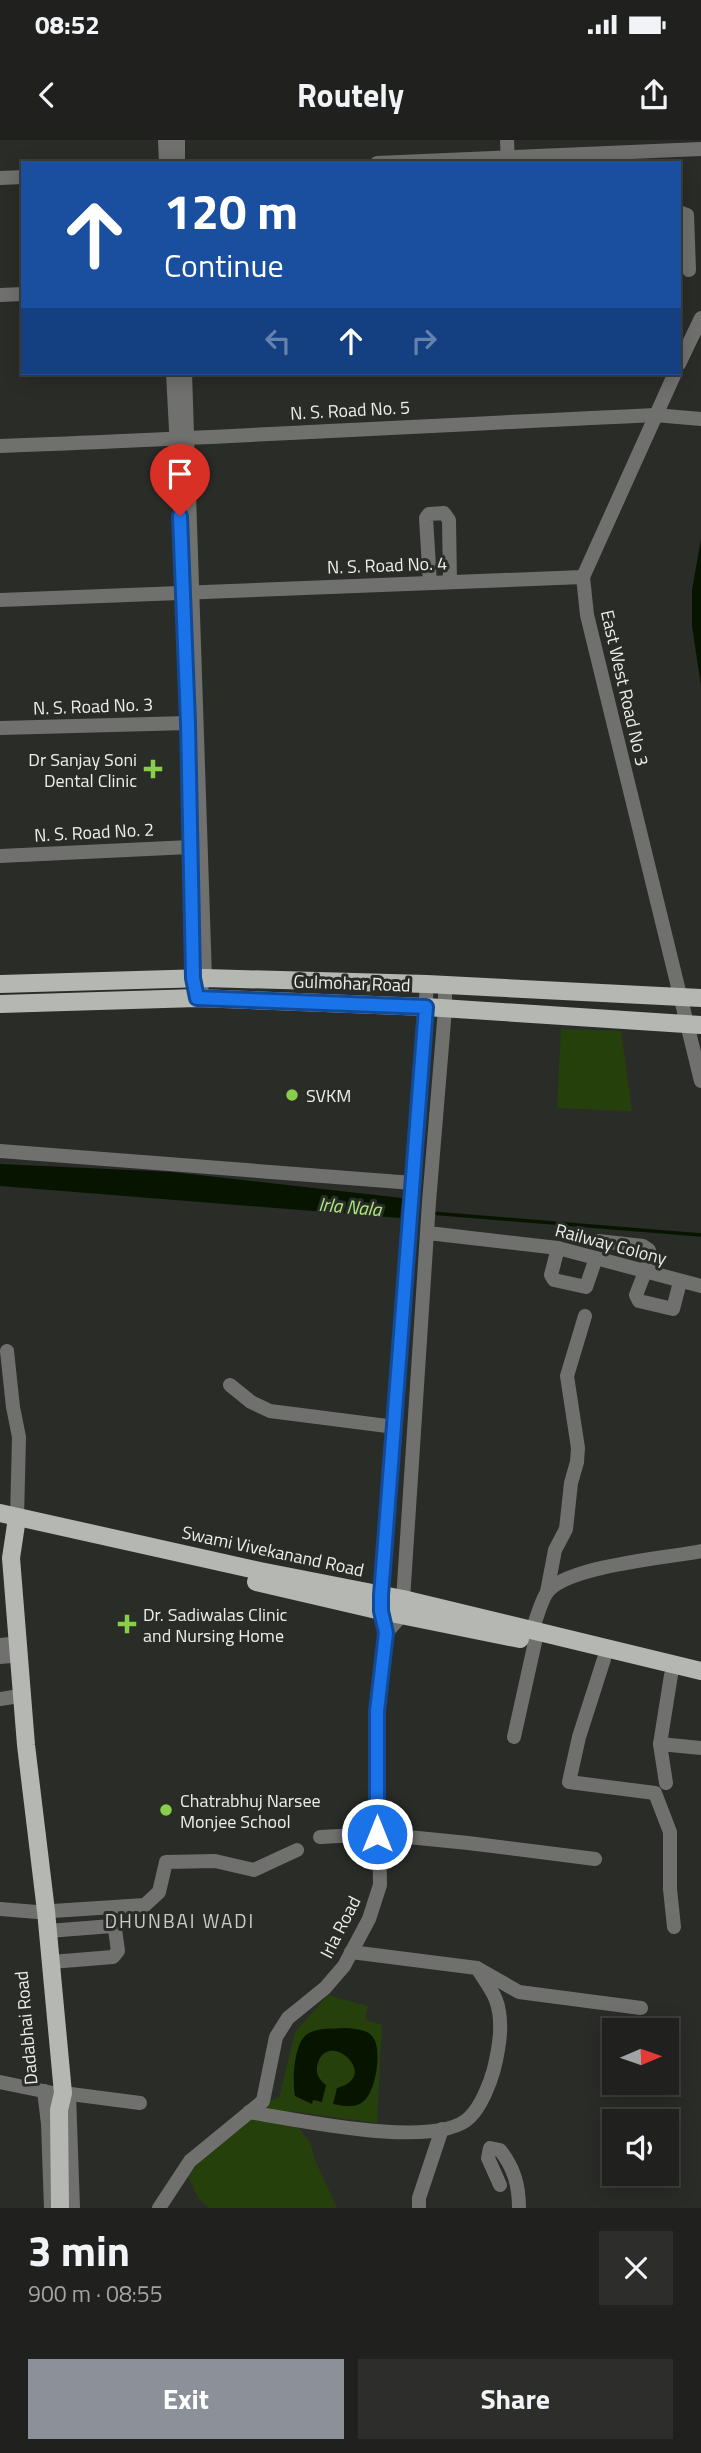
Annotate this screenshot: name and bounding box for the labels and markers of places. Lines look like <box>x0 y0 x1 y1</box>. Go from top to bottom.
pin <box>150 444 210 516</box>
place label: Dr Sanjay Soni Dental Clinic <box>28 746 137 794</box>
marker: Dr Sanjay Soni Dental Clinic <box>143 759 163 779</box>
place label: SVKM <box>306 1082 351 1109</box>
marker: SVKM <box>284 1087 300 1103</box>
place label: Dr. Sadiwalas Clinic and Nursing Home <box>143 1601 288 1649</box>
marker: Dr. Sadiwalas Clinic and Nursing Home <box>117 1614 137 1634</box>
place label: Chatrabhuj Narsee Monjee School <box>180 1787 321 1835</box>
marker: Chatrabhuj Narsee Monjee School <box>158 1802 174 1818</box>

